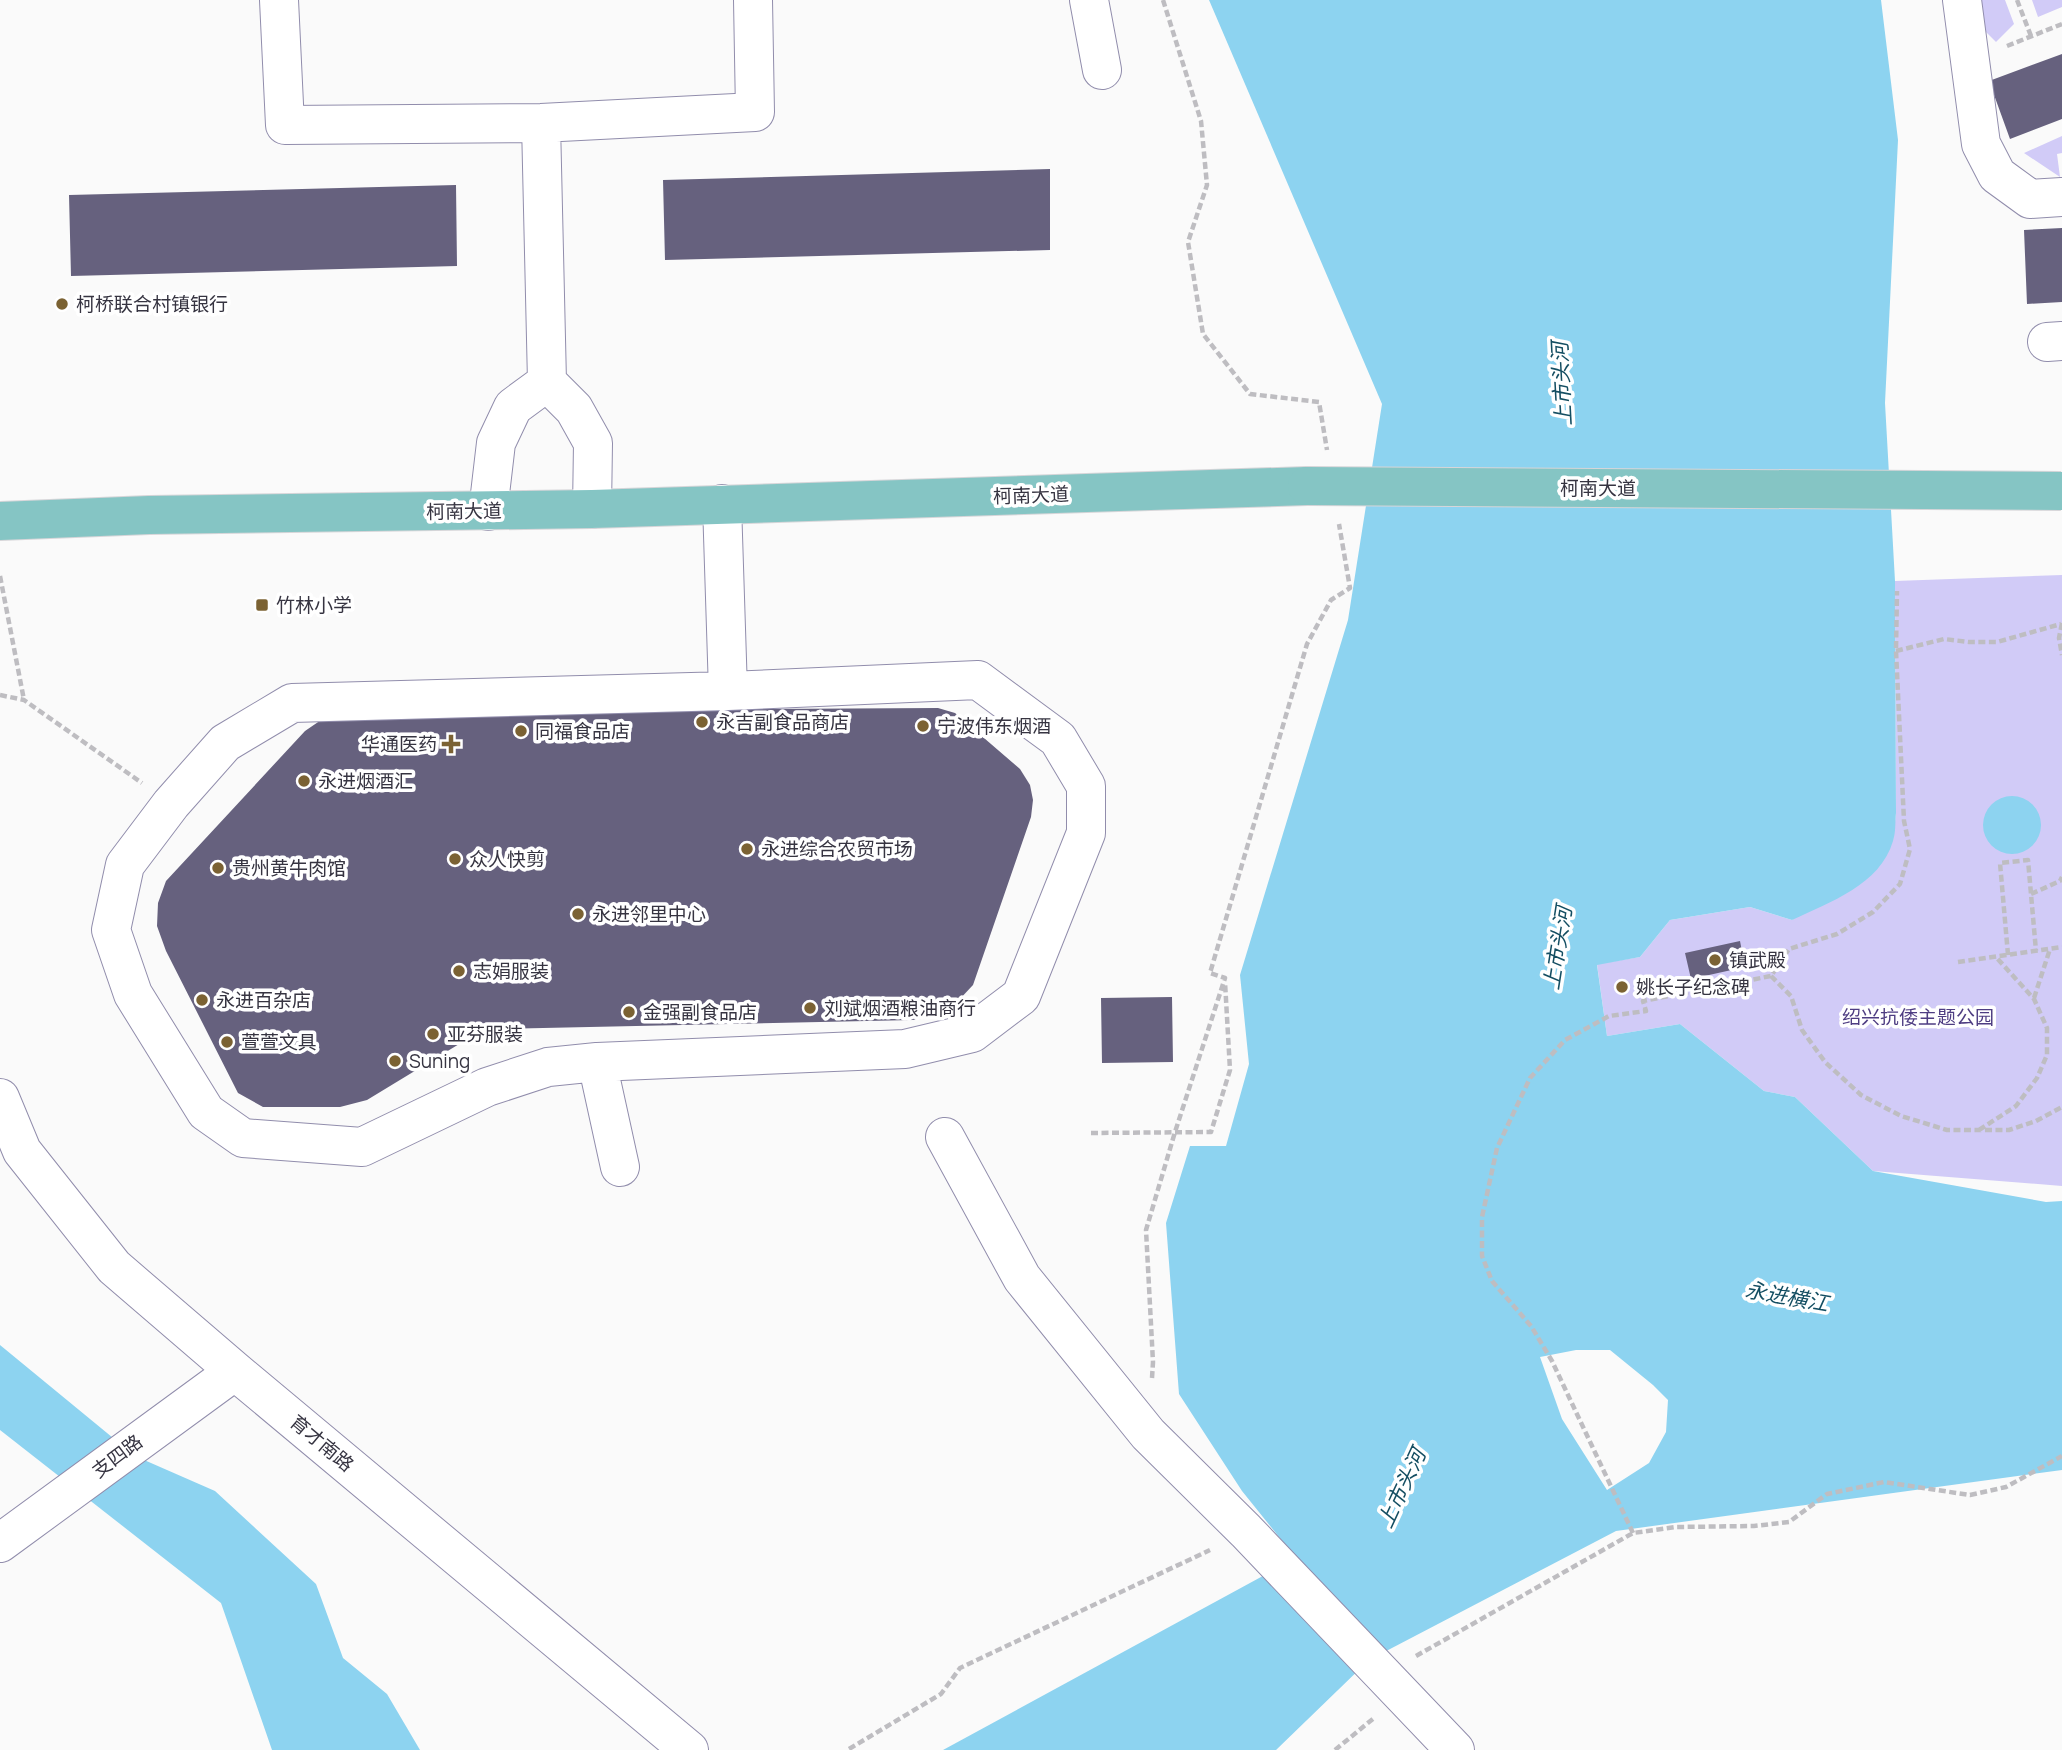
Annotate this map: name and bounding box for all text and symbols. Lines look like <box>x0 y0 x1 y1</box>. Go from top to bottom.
place label: 柯桥联合村镇银行 <box>76 291 228 317</box>
marker: 柯桥联合村镇银行 <box>54 296 70 312</box>
water label: 上市头河 <box>1545 337 1577 427</box>
street label: 柯南大道 <box>1560 475 1636 501</box>
street label: 柯南大道 <box>993 481 1069 509</box>
street label: 柯南大道 <box>426 497 502 525</box>
place label: 竹林小学 <box>276 592 352 618</box>
marker: 竹林小学 <box>254 597 270 613</box>
place label: 永吉副食品商店 <box>716 709 849 735</box>
place label: 宁波伟东烟酒 <box>937 713 1051 739</box>
marker: 永吉副食品商店 <box>694 714 710 730</box>
place label: 同福食品店 <box>535 718 630 744</box>
marker: 宁波伟东烟酒 <box>915 718 931 734</box>
marker: 同福食品店 <box>513 723 529 739</box>
place label: 华通医药 <box>361 731 437 757</box>
marker: 华通医药 <box>443 736 459 752</box>
place label: 永进烟酒汇 <box>318 768 413 794</box>
marker: 永进烟酒汇 <box>296 773 312 789</box>
place label: 永进综合农贸市场 <box>761 836 913 862</box>
marker: 永进综合农贸市场 <box>739 841 755 857</box>
place label: 众人快剪 <box>469 846 545 872</box>
marker: 众人快剪 <box>447 851 463 867</box>
place label: 贵州黄牛肉馆 <box>232 855 346 881</box>
marker: 贵州黄牛肉馆 <box>210 860 226 876</box>
water label: 上市头河 <box>1537 900 1578 992</box>
place label: 永进邻里中心 <box>592 901 706 927</box>
marker: 永进邻里中心 <box>570 906 586 922</box>
place label: 镇武殿 <box>1729 947 1786 973</box>
marker: 镇武殿 <box>1707 952 1723 968</box>
place label: 志娟服装 <box>473 958 549 984</box>
marker: 志娟服装 <box>451 963 467 979</box>
place label: 姚长子纪念碑 <box>1636 974 1750 1000</box>
marker: 姚长子纪念碑 <box>1614 979 1630 995</box>
place label: 永进百杂店 <box>216 987 311 1013</box>
marker: 永进百杂店 <box>194 992 210 1008</box>
place label: 刘斌烟酒粮油商行 <box>824 995 976 1021</box>
place label: 金强副食品店 <box>643 999 757 1025</box>
marker: 刘斌烟酒粮油商行 <box>802 1000 818 1016</box>
marker: 金强副食品店 <box>621 1004 637 1020</box>
park label: 绍兴抗倭主题公园 <box>1842 1004 1994 1030</box>
place label: 亚芬服装 <box>447 1021 523 1047</box>
marker: 亚芬服装 <box>425 1026 441 1042</box>
place label: 萱萱文具 <box>241 1029 317 1055</box>
marker: 萱萱文具 <box>219 1034 235 1050</box>
place label: Suning <box>409 1048 470 1074</box>
marker: Suning <box>387 1053 403 1069</box>
water label: 永进横江 <box>1743 1275 1833 1317</box>
street label: 育才南路 <box>285 1409 359 1477</box>
street label: 支四路 <box>86 1428 148 1484</box>
water label: 上市头河 <box>1371 1440 1433 1532</box>

